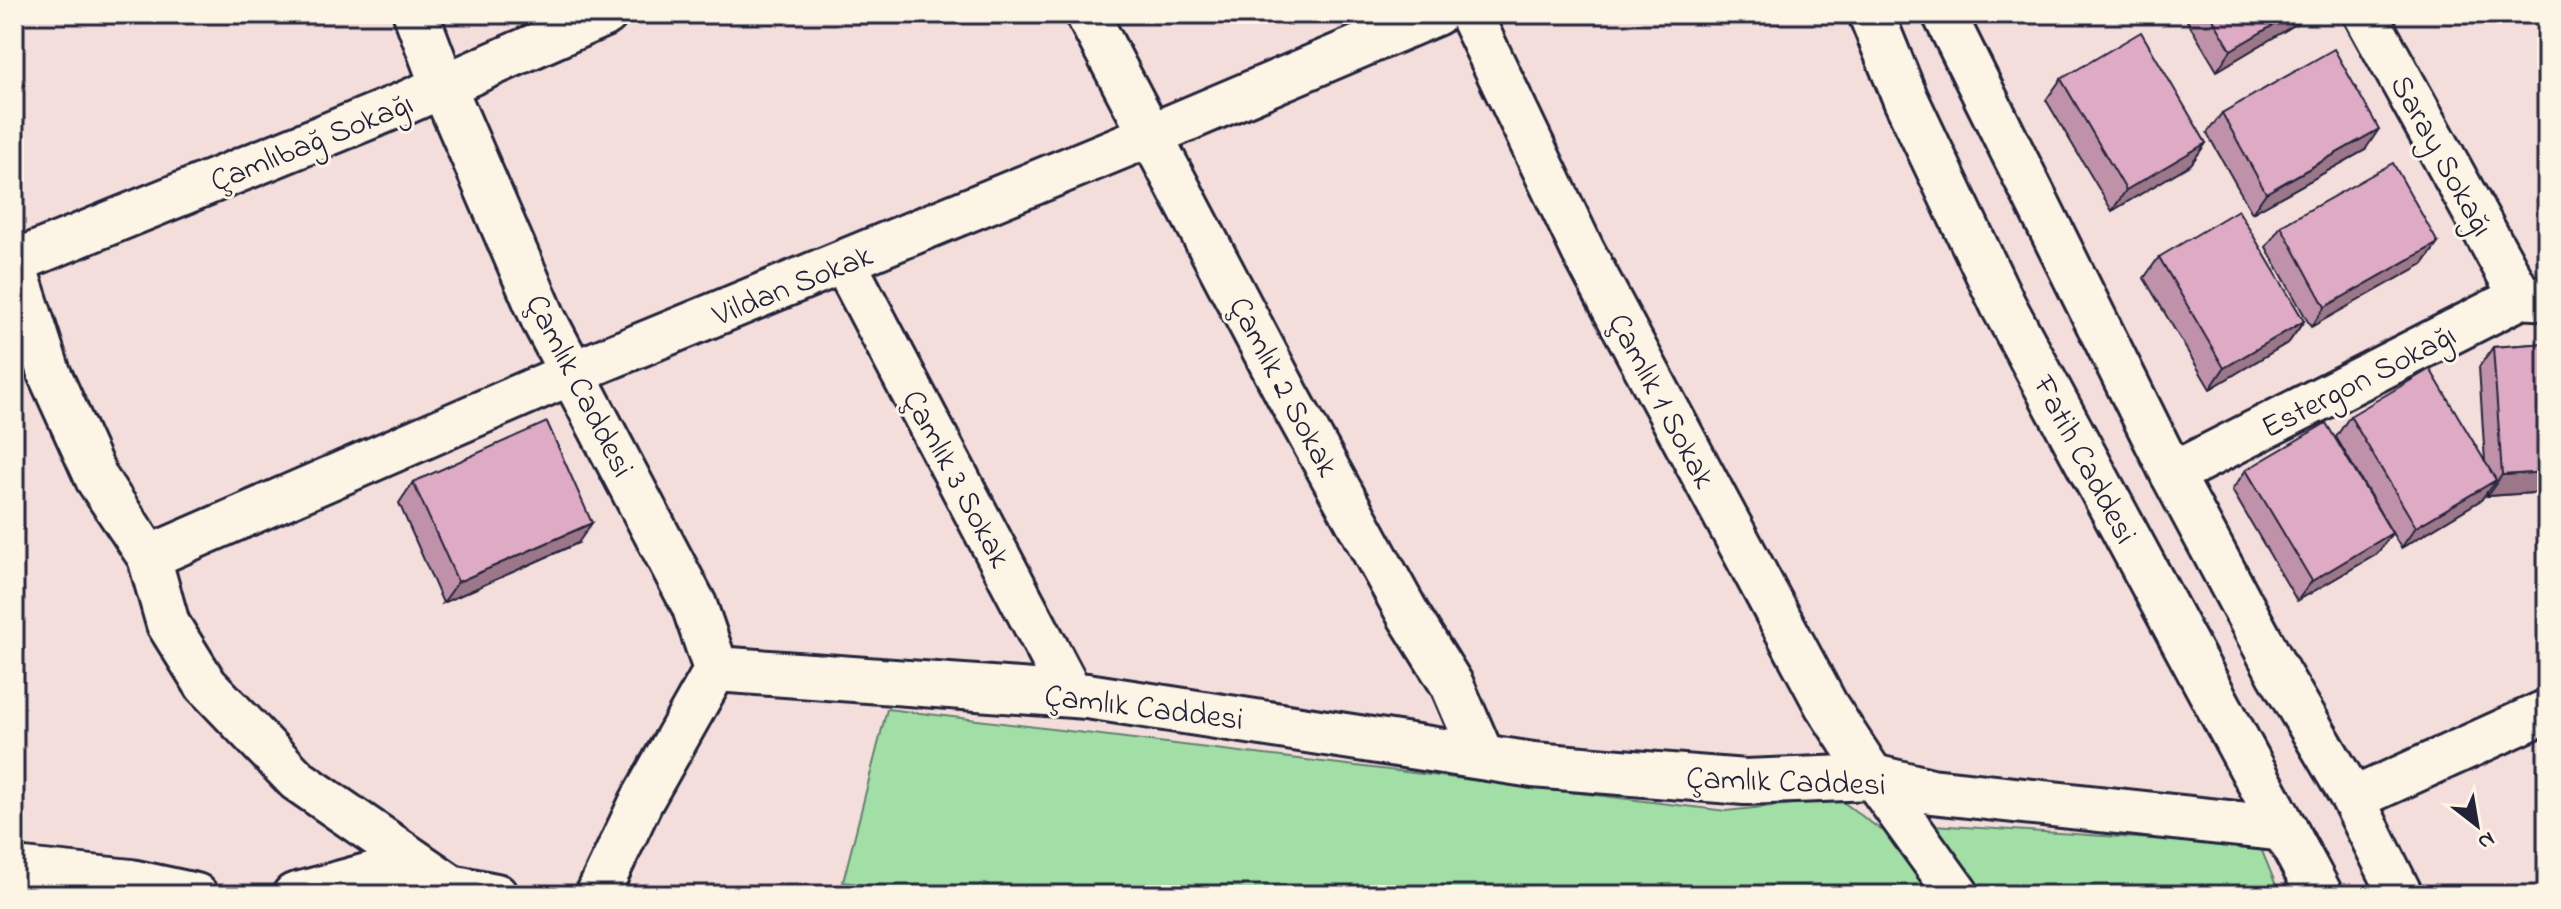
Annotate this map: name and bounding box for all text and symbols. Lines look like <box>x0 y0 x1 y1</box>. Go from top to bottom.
street label: Saray Sokağı <box>2375 67 2504 247</box>
street label: Çamlıbağ Sokağı <box>204 82 421 207</box>
street label: Vildan Sokak <box>706 234 881 341</box>
street label: Çamlık Caddesi <box>512 287 644 486</box>
street label: Çamlık 2 Sokak <box>1215 289 1350 487</box>
street label: Çamlık 1 Sokak <box>1594 306 1726 499</box>
street label: Estergon Sokağı <box>2254 314 2466 453</box>
street label: Fatih Caddesi <box>2018 367 2147 553</box>
street label: Çamlık 3 Sokak <box>888 382 1022 578</box>
street label: Çamlık Caddesi <box>1041 674 1246 745</box>
street label: Çamlık Caddesi <box>1685 757 1887 810</box>
north arrow <box>2437 785 2517 865</box>
text: N <box>2471 822 2500 857</box>

